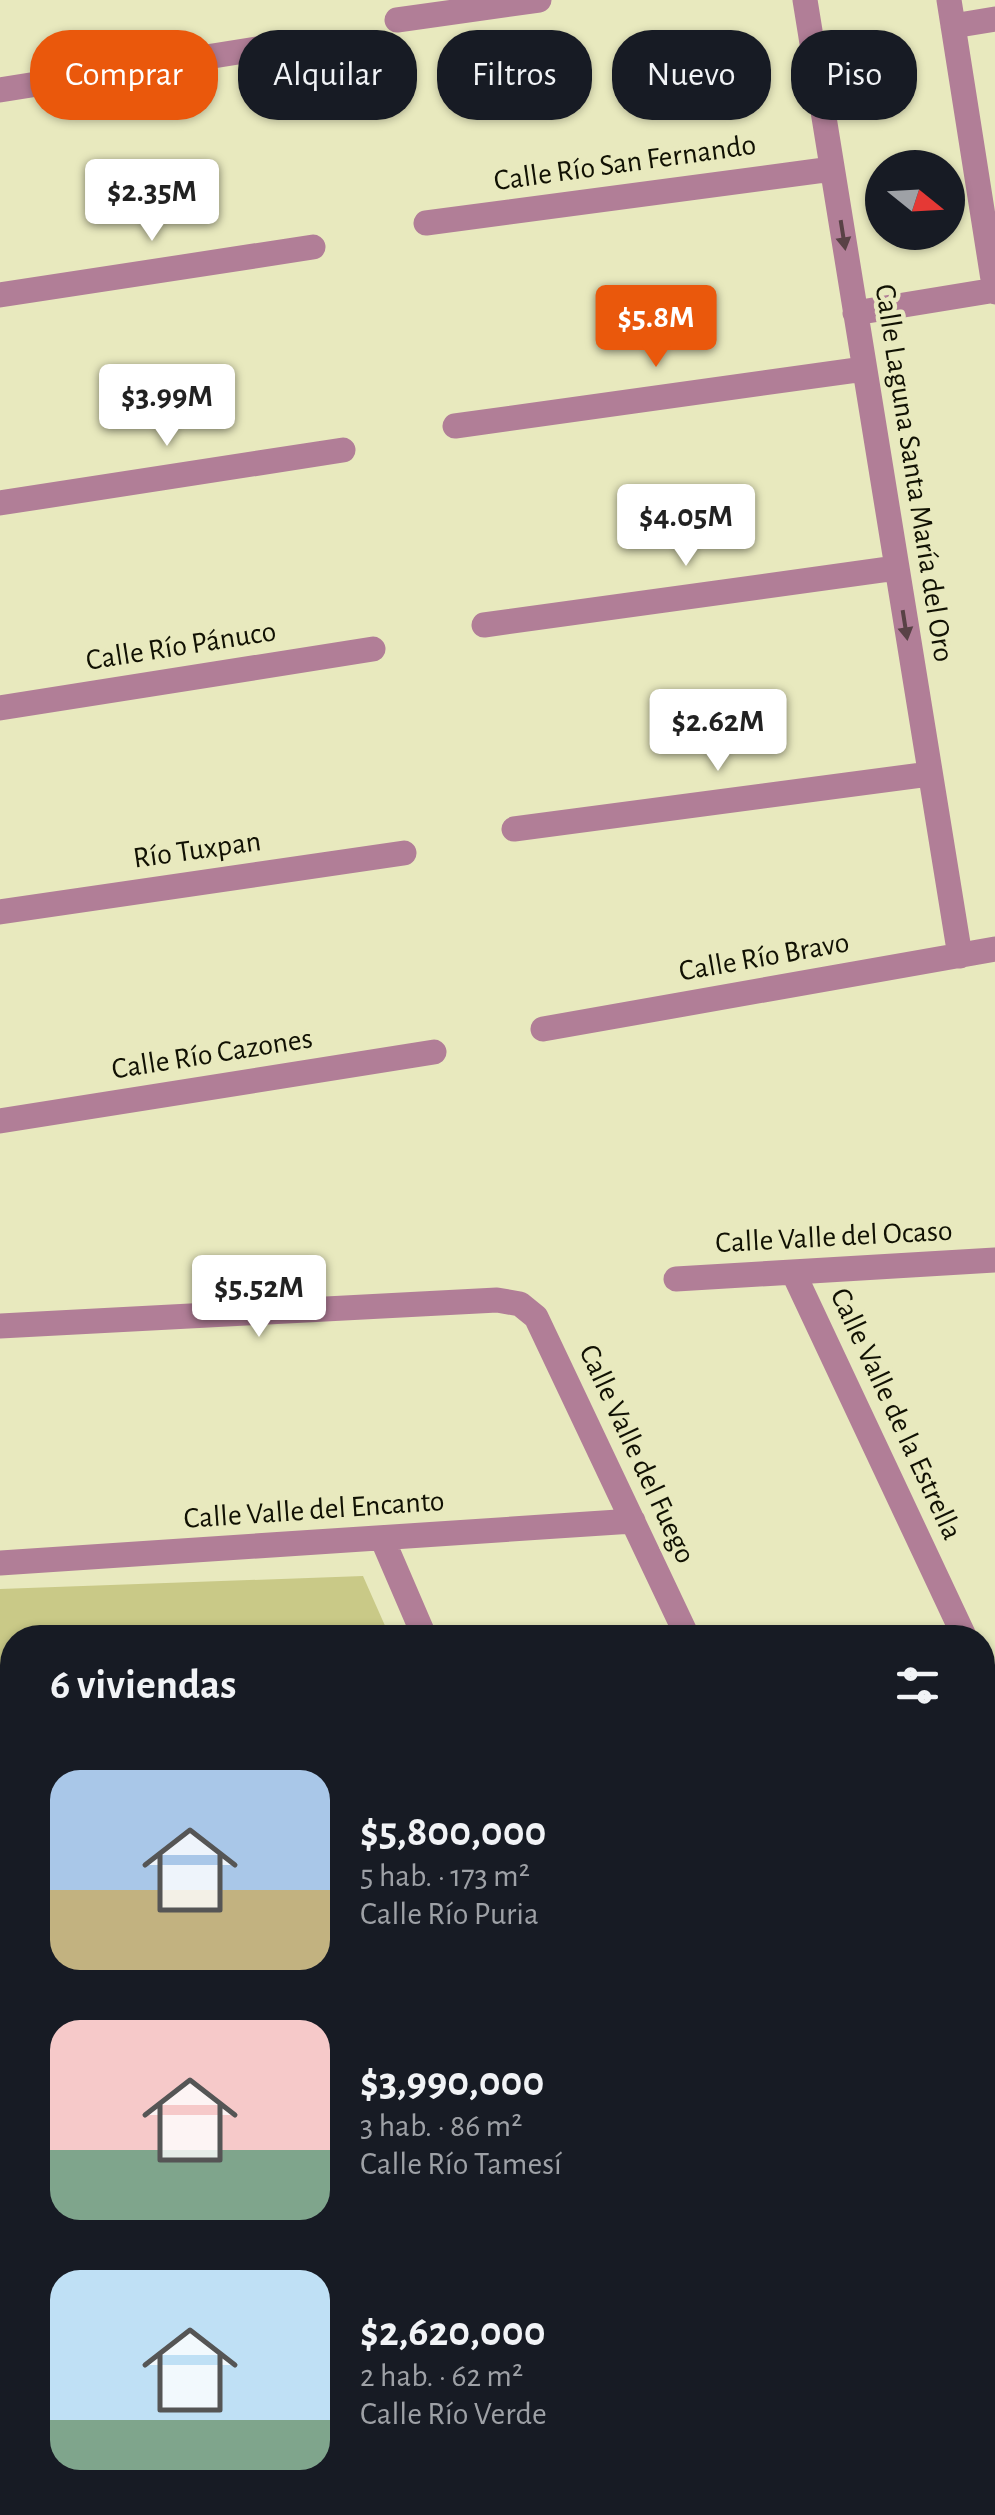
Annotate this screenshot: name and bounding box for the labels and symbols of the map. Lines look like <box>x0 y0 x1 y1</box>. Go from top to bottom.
street label: Calle Río San Fernando <box>492 130 758 196</box>
north arrow <box>865 150 965 250</box>
pin: $2.35M <box>71 159 233 244</box>
one-way arrow <box>836 219 851 251</box>
street label: Calle Laguna Santa María del Oro <box>869 282 959 664</box>
pin: $5.8M <box>586 285 726 370</box>
pin: $3.99M <box>86 364 248 449</box>
pin: $4.05M <box>605 484 767 569</box>
one-way arrow <box>898 609 913 641</box>
street label: Calle Río Pánuco <box>84 616 278 676</box>
pin: $2.62M <box>637 689 799 774</box>
street label: Río Tuxpan <box>131 826 263 874</box>
street label: Calle Río Bravo <box>677 927 851 987</box>
street label: Calle Río Cazones <box>109 1023 315 1085</box>
street label: Calle Valle del Ocaso <box>715 1216 953 1258</box>
pin: $5.52M <box>178 1255 340 1340</box>
street label: Calle Valle de la Estrella <box>825 1284 967 1544</box>
street label: Calle Valle del Fuego <box>573 1340 701 1568</box>
street label: Calle Valle del Encanto <box>183 1486 445 1534</box>

